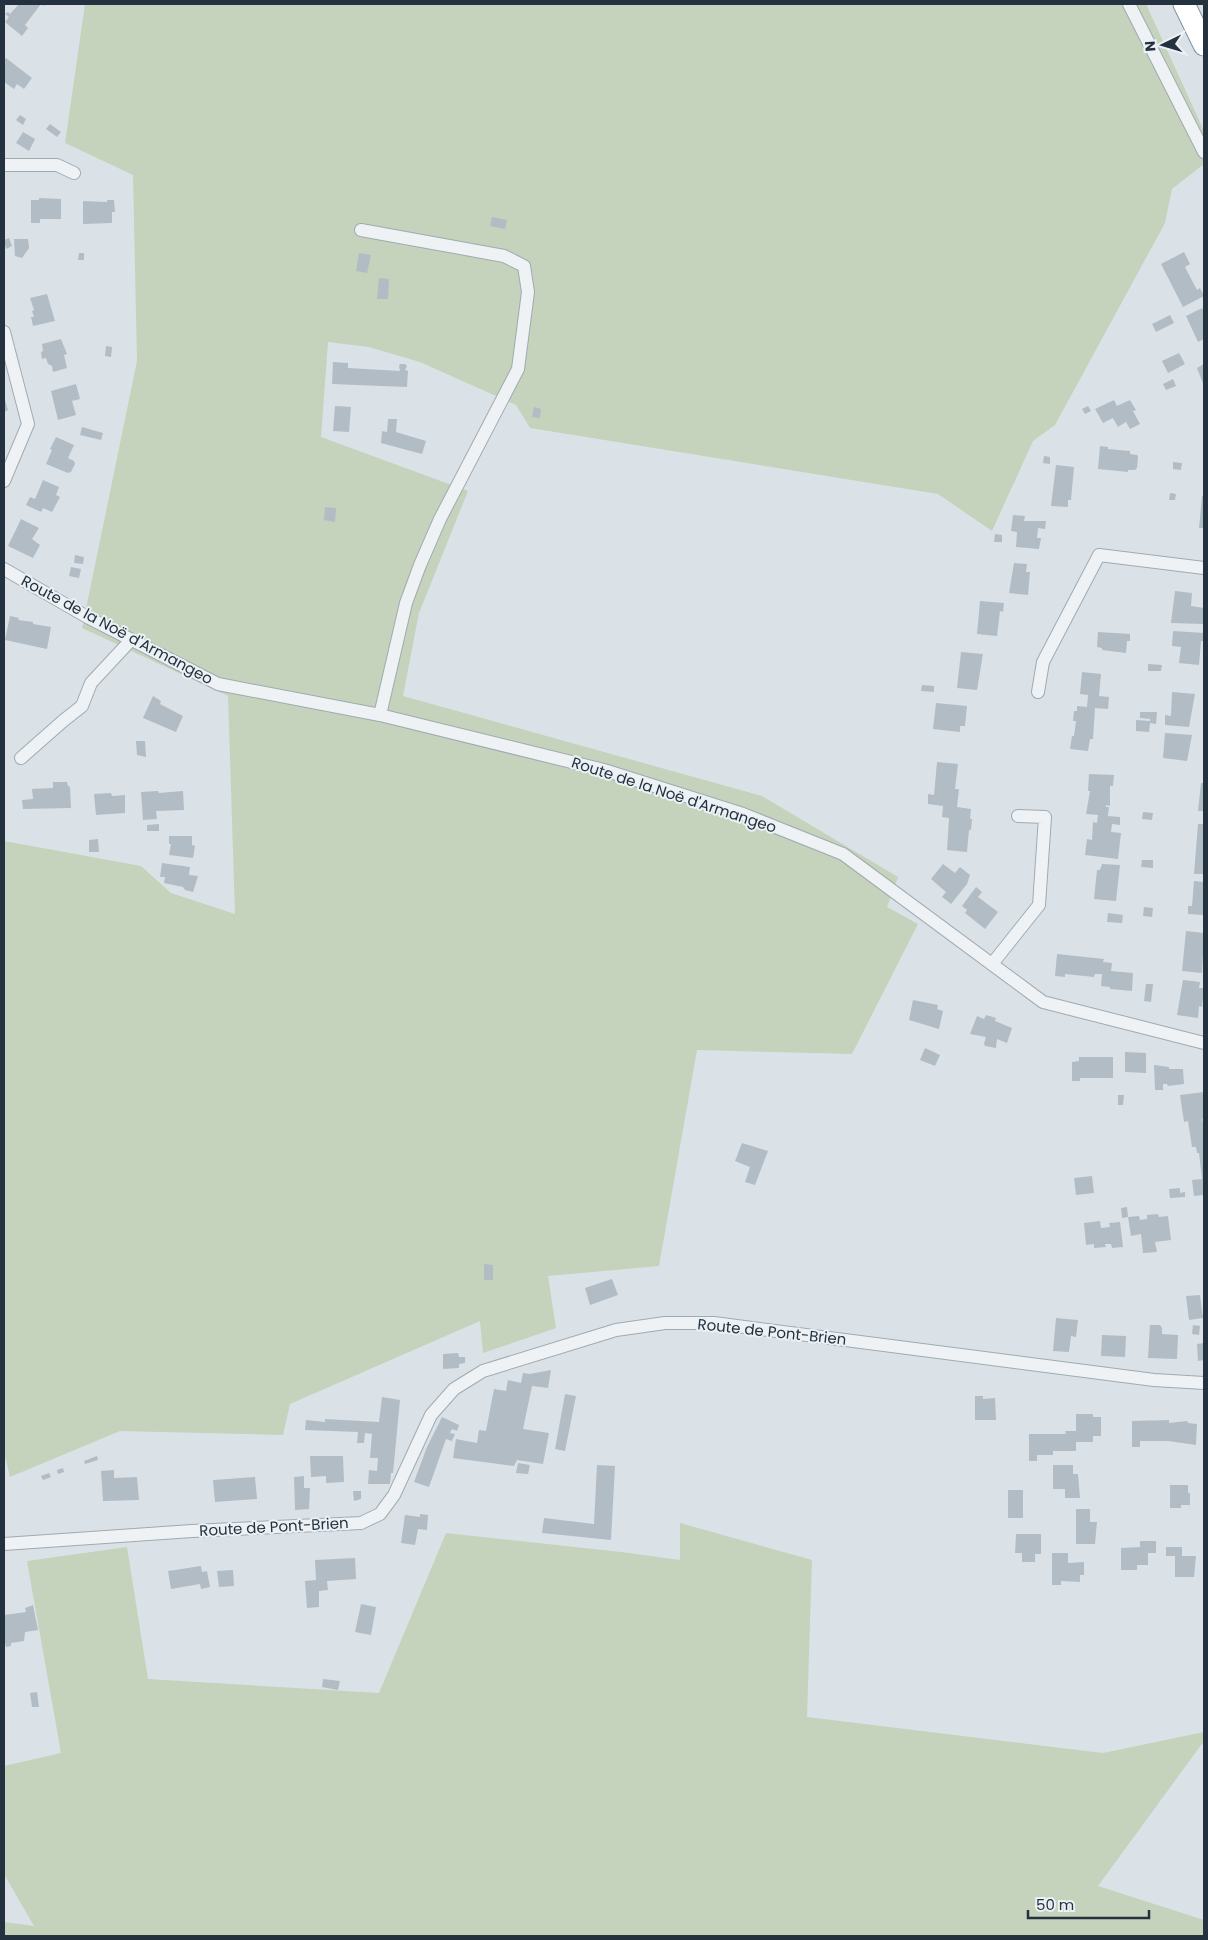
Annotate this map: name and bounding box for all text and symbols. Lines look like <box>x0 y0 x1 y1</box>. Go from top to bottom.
north arrow <box>1138 20 1188 70</box>
text: N <box>1140 40 1160 52</box>
street label: Route de la Noë d'Armangeo <box>18 570 217 689</box>
street label: Route de la Noë d'Armangeo <box>569 751 779 838</box>
street label: Route de Pont-Brien <box>697 1313 848 1350</box>
street label: Route de Pont-Brien <box>199 1512 349 1541</box>
scale bar <box>1028 1888 1149 1920</box>
text: 50 m <box>1036 1894 1074 1915</box>

